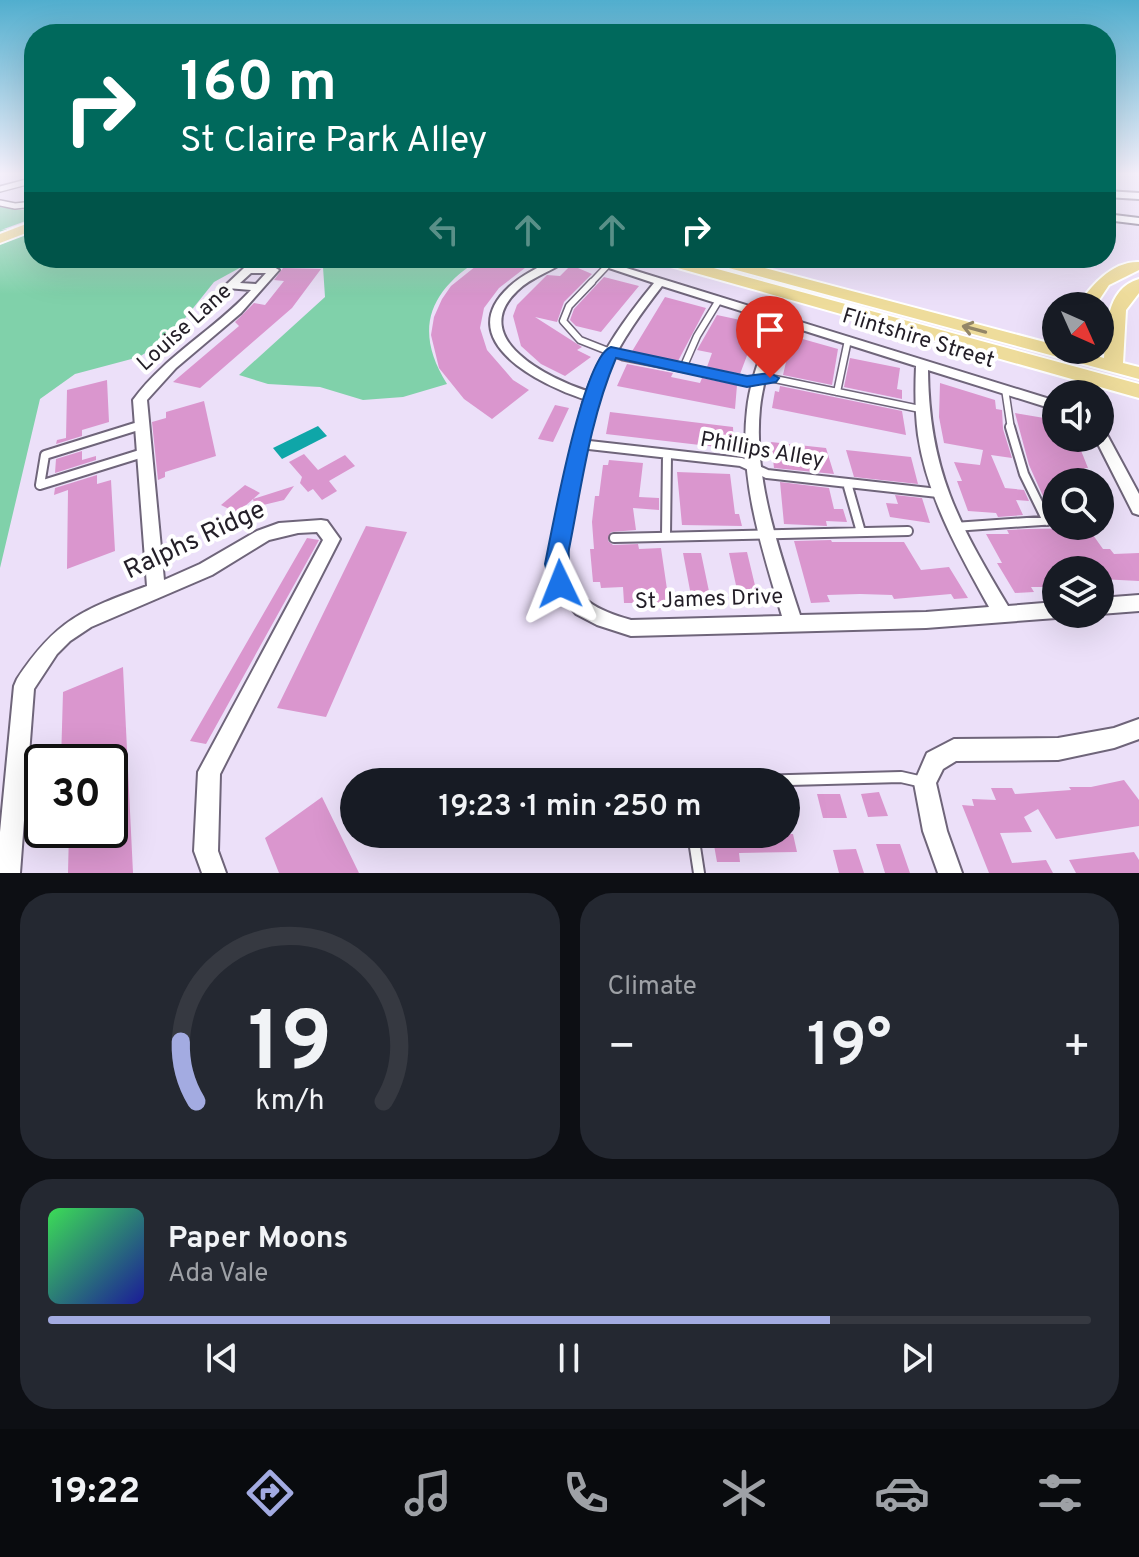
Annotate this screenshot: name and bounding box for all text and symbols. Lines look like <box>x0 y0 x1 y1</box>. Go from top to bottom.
text: 160 m <box>180 50 337 120</box>
icon: right <box>48 56 152 160</box>
text: St Claire Park Alley <box>180 119 487 165</box>
icon: left <box>422 208 466 252</box>
icon: ahead <box>506 208 550 252</box>
icon: ahead <box>590 208 634 252</box>
icon: right <box>674 208 718 252</box>
street label: Louise Lane <box>132 278 238 378</box>
north arrow <box>1042 292 1114 364</box>
map controls <box>1042 292 1114 628</box>
pin <box>736 296 804 378</box>
street label: Flintshire Street <box>839 303 997 375</box>
icon: arrive <box>748 308 792 352</box>
one-way arrow <box>962 320 988 335</box>
button: sound <box>1042 380 1114 452</box>
street label: Phillips Alley <box>698 427 826 475</box>
button: search <box>1042 468 1114 540</box>
street label: Ralphs Ridge <box>119 494 271 588</box>
position arrow <box>518 542 602 626</box>
button: layers <box>1042 556 1114 628</box>
street label: St James Drive <box>634 584 784 616</box>
speed limit sign: 30 <box>24 744 128 848</box>
text: 19:23 · 1 min · 250 m <box>438 789 702 826</box>
text: Climate <box>608 971 697 1004</box>
text: 19 <box>248 995 332 1100</box>
text: 19° <box>807 1011 892 1087</box>
text: − <box>608 1021 636 1077</box>
text: + <box>1063 1021 1091 1077</box>
text: km/h <box>255 1084 324 1120</box>
text: Paper Moons <box>168 1221 348 1258</box>
text: Ada Vale <box>168 1258 268 1291</box>
icon: previous <box>200 1336 244 1380</box>
icon: pause <box>547 1336 591 1380</box>
icon: next <box>895 1336 939 1380</box>
icon: directions <box>242 1465 298 1521</box>
icon: music <box>400 1465 456 1521</box>
icon: phone <box>558 1465 614 1521</box>
icon: climate <box>716 1465 772 1521</box>
icon: car <box>874 1465 930 1521</box>
icon: filters <box>1032 1465 1088 1521</box>
text: 19:22 <box>51 1470 140 1516</box>

